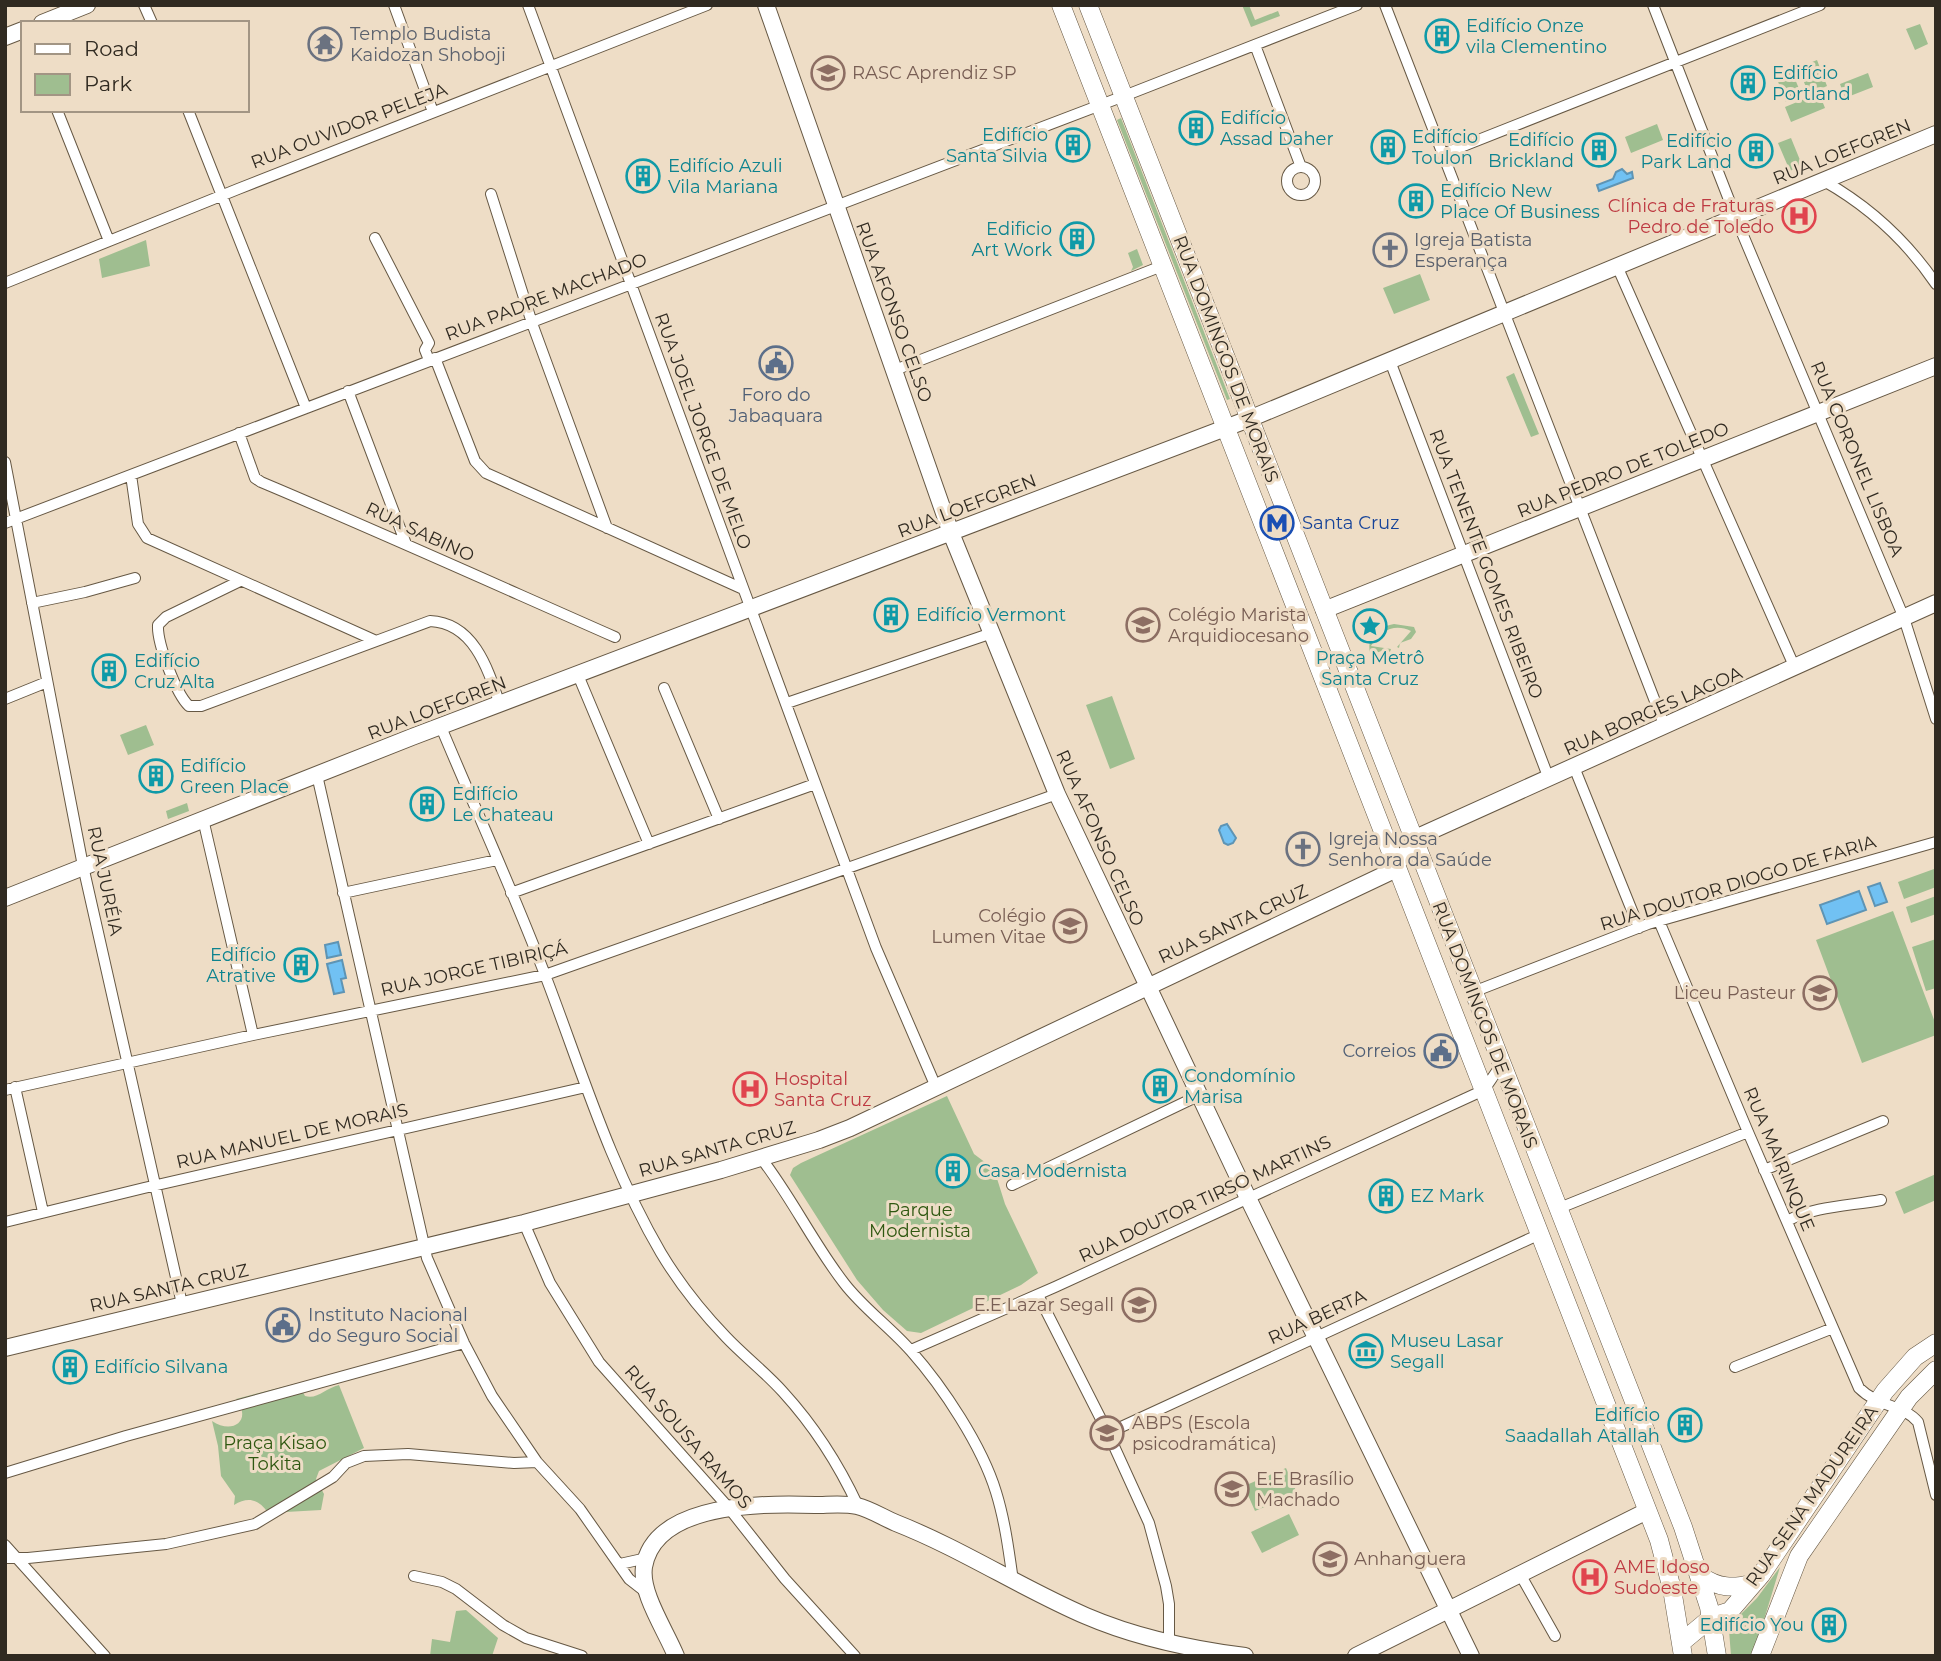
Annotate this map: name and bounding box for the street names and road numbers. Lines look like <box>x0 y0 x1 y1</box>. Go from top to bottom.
street label: RUA OUVIDOR PELEJA <box>248 78 450 174</box>
street label: RUA LOEFGREN <box>1770 114 1914 190</box>
street label: RUA AFONSO CELSO <box>851 219 937 405</box>
street label: RUA DOMINGOS DE MORAIS <box>1169 232 1283 486</box>
street label: RUA PADRE MACHADO <box>442 248 650 346</box>
street label: RUA JOEL JORGE DE MELO <box>650 310 756 552</box>
street label: RUA CORONEL LISBOA <box>1806 358 1908 560</box>
street label: RUA PEDRO DE TOLEDO <box>1514 417 1732 523</box>
street label: RUA TENENTE GOMES RIBEIRO <box>1424 426 1548 702</box>
street label: RUA LOEFGREN <box>894 469 1040 543</box>
street label: RUA SABINO <box>362 497 478 567</box>
street label: RUA BORGES LAGOA <box>1560 662 1746 760</box>
street label: RUA LOEFGREN <box>364 671 510 745</box>
street label: RUA AFONSO CELSO <box>1051 746 1149 930</box>
street label: RUA JURÉIA <box>83 824 127 938</box>
street label: RUA DOUTOR DIOGO DE FARIA <box>1597 830 1879 936</box>
street label: RUA SANTA CRUZ <box>1155 880 1311 968</box>
street label: RUA DOMINGOS DE MORAIS <box>1428 898 1542 1152</box>
street label: RUA JORGE TIBIRIÇÁ <box>378 937 570 1001</box>
street label: RUA MAIRINQUE <box>1739 1084 1819 1234</box>
street label: RUA MANUEL DE MORAIS <box>174 1099 410 1173</box>
street label: RUA SANTA CRUZ <box>636 1116 798 1182</box>
street label: RUA DOUTOR TIRSO MARTINS <box>1075 1131 1335 1267</box>
street label: RUA SANTA CRUZ <box>87 1259 251 1317</box>
street label: RUA BERTA <box>1264 1285 1370 1349</box>
street label: RUA SOUSA RAMOS <box>620 1361 756 1513</box>
street label: RUA SENA MADUREIRA <box>1741 1401 1883 1591</box>

